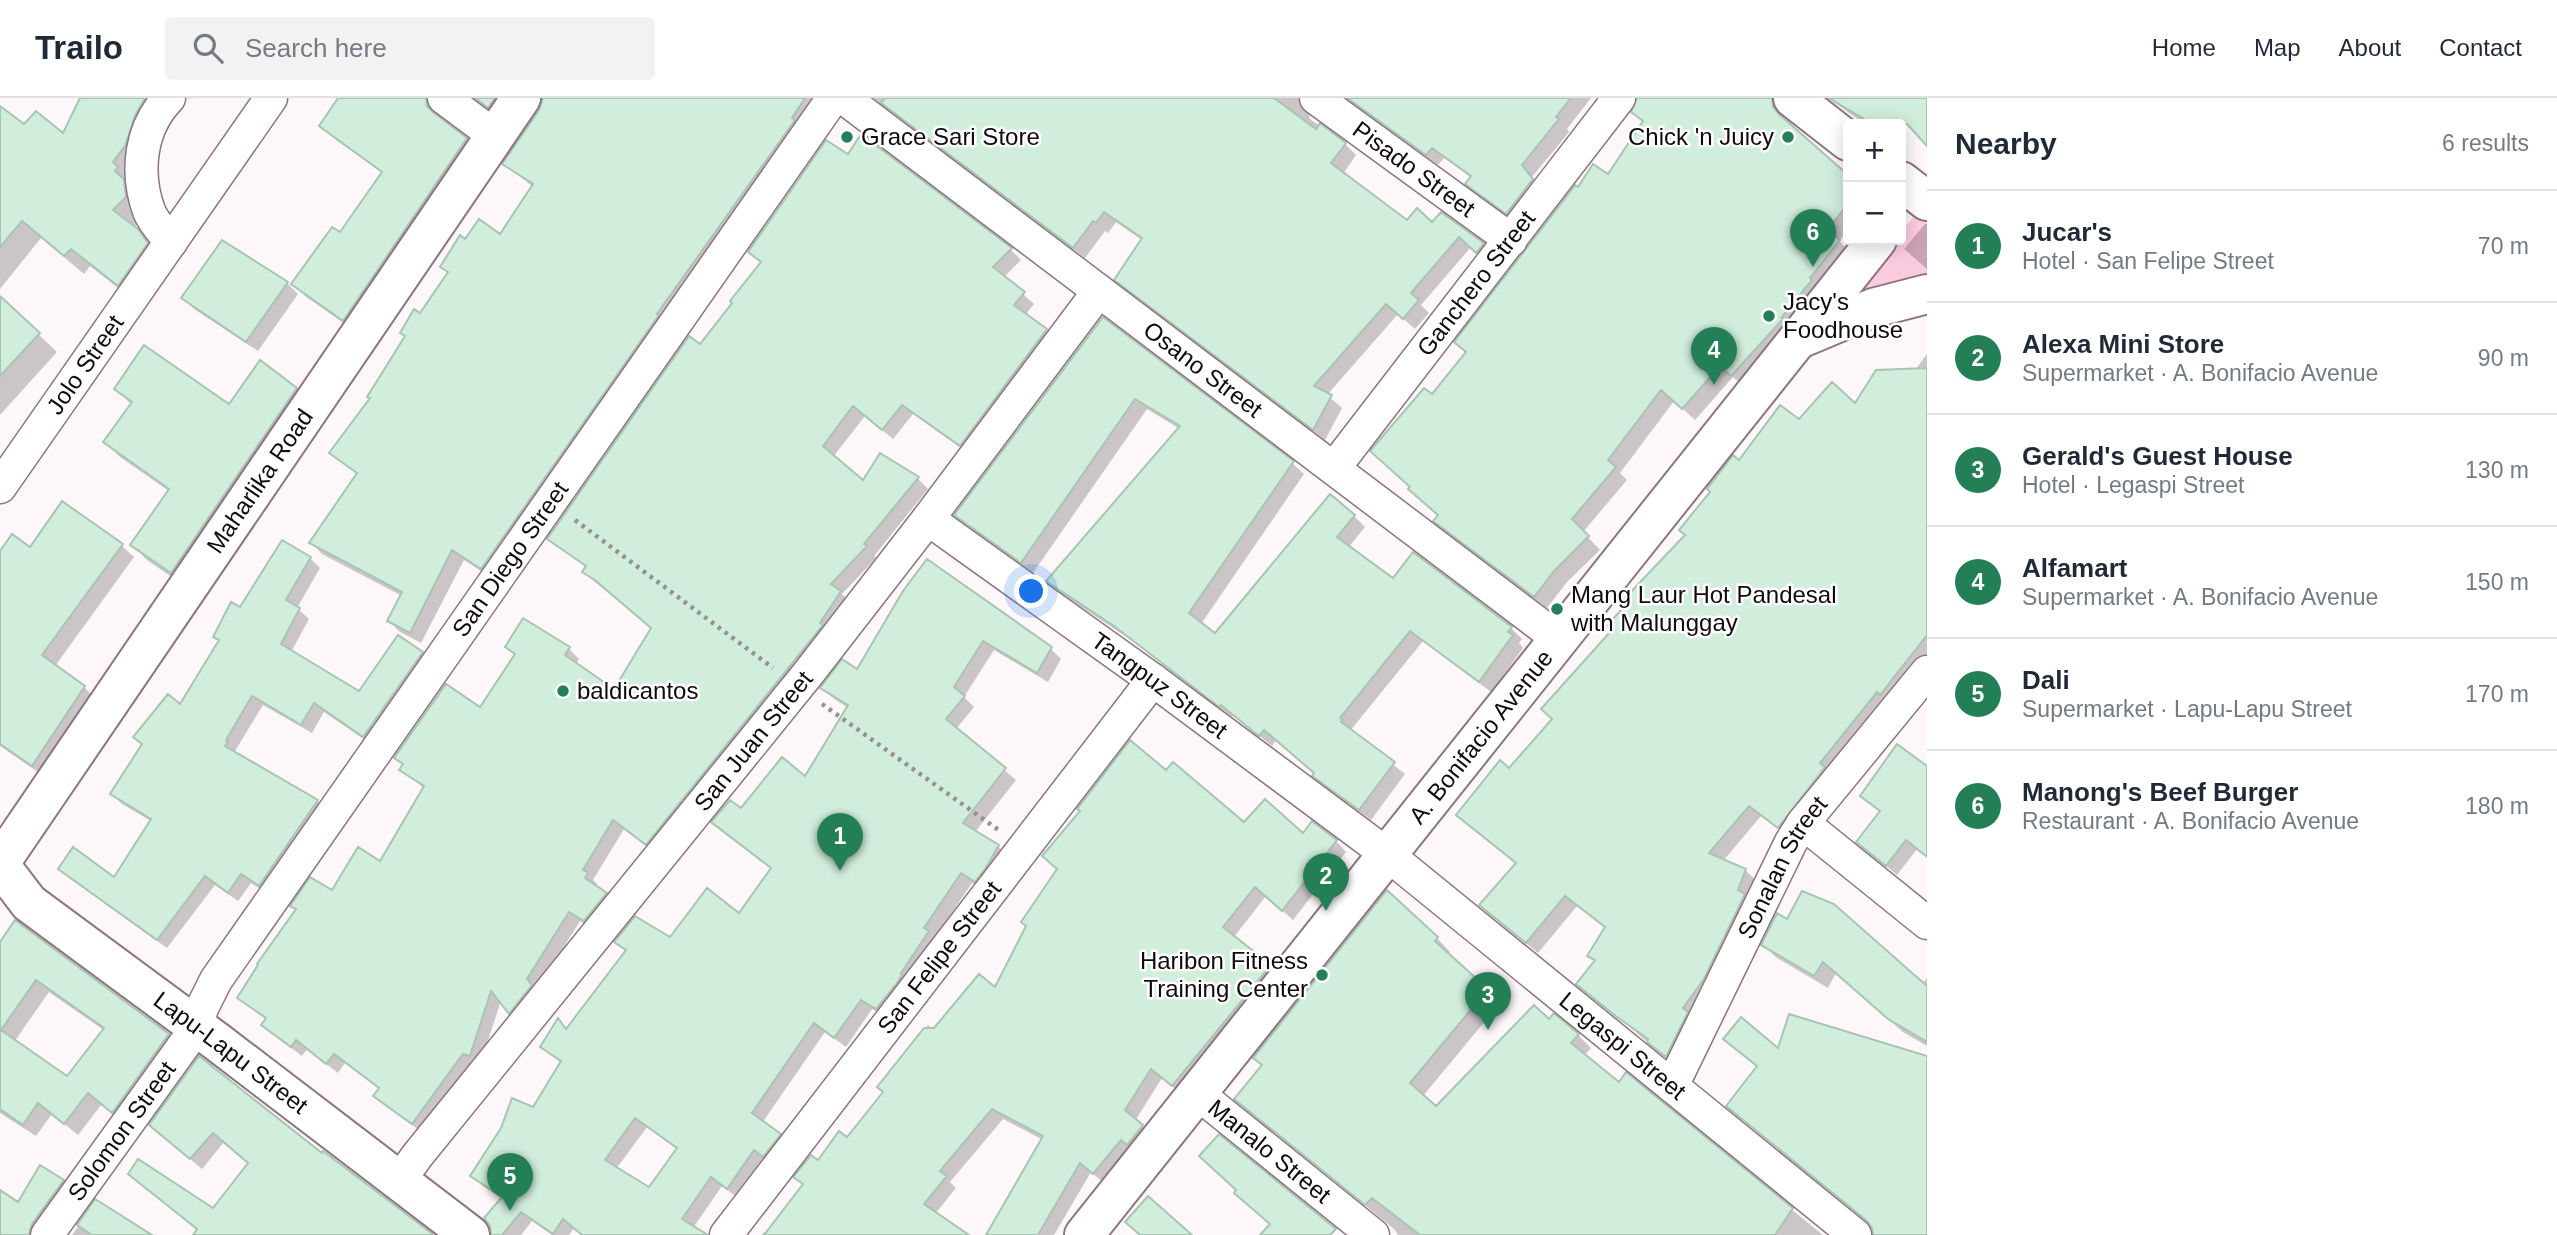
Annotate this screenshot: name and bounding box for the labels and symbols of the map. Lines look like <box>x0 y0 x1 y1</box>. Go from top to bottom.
street label: Pisado Street <box>1348 115 1481 222</box>
place label: Grace Sari Store <box>861 123 1040 150</box>
place label: Chick 'n Juicy <box>1628 123 1774 150</box>
marker: Grace Sari Store <box>839 129 855 145</box>
marker: Chick 'n Juicy <box>1780 129 1796 145</box>
street label: Ganchero Street <box>1411 205 1540 361</box>
pin: 6 <box>1790 209 1836 267</box>
place label: Jacy's Foodhouse <box>1783 288 1903 343</box>
marker: Jacy's Foodhouse <box>1761 308 1777 324</box>
street label: Jolo Street <box>41 309 129 419</box>
street label: Osano Street <box>1139 316 1268 423</box>
pin: 4 <box>1691 327 1737 385</box>
street label: Maharlika Road <box>201 404 318 558</box>
street label: San Diego Street <box>447 476 574 642</box>
your location <box>1014 574 1048 608</box>
place label: Mang Laur Hot Pandesal with Malunggay <box>1570 581 1837 636</box>
marker: Mang Laur Hot Pandesal with Malunggay <box>1549 601 1565 617</box>
street label: Tangpuz Street <box>1087 626 1233 744</box>
street label: A. Bonifacio Avenue <box>1403 644 1558 829</box>
street label: San Juan Street <box>688 665 818 816</box>
place label: baldicantos <box>577 677 698 704</box>
marker: baldicantos <box>555 683 571 699</box>
street label: Sonalan Street <box>1732 790 1833 943</box>
pin: 1 <box>817 813 863 871</box>
pin: 2 <box>1303 853 1349 911</box>
street label: San Felipe Street <box>872 875 1007 1039</box>
place label: Haribon Fitness Training Center <box>1140 947 1308 1002</box>
marker: Haribon Fitness Training Center <box>1314 967 1330 983</box>
pin: 3 <box>1465 972 1511 1030</box>
street label: Lapu-Lapu Street <box>149 986 313 1119</box>
street label: Legaspi Street <box>1554 986 1692 1105</box>
street label: Solomon Street <box>62 1056 181 1206</box>
street label: Manalo Street <box>1203 1094 1337 1209</box>
pin: 5 <box>487 1153 533 1211</box>

